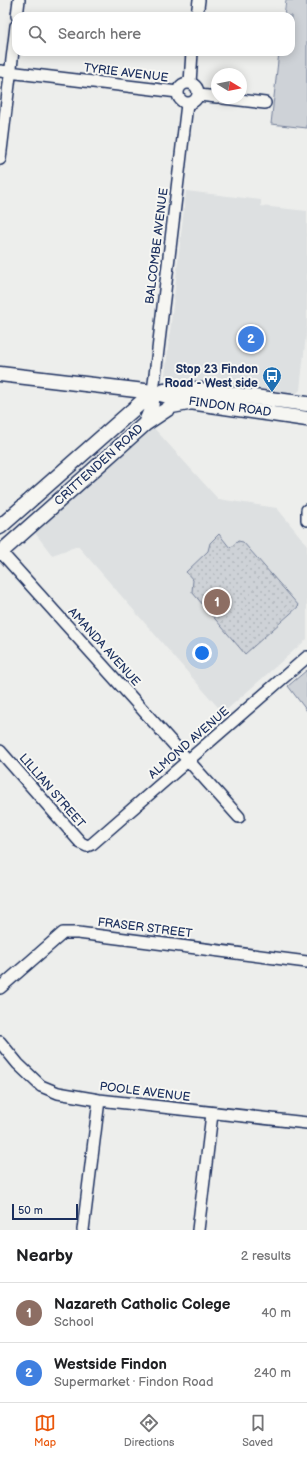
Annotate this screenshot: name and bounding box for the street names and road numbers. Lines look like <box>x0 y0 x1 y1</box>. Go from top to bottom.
street label: TYRIE AVENUE <box>83 60 169 86</box>
street label: BALCOMBE AVENUE <box>142 187 172 305</box>
street label: FINDON ROAD <box>188 394 273 420</box>
street label: CRITTENDEN ROAD <box>51 421 147 509</box>
street label: AMANDA AVENUE <box>65 605 143 689</box>
street label: ALMOND AVENUE <box>146 704 233 782</box>
street label: LILLIAN STREET <box>16 751 89 832</box>
street label: FRASER STREET <box>97 915 194 941</box>
street label: POOLE AVENUE <box>99 1079 191 1105</box>

